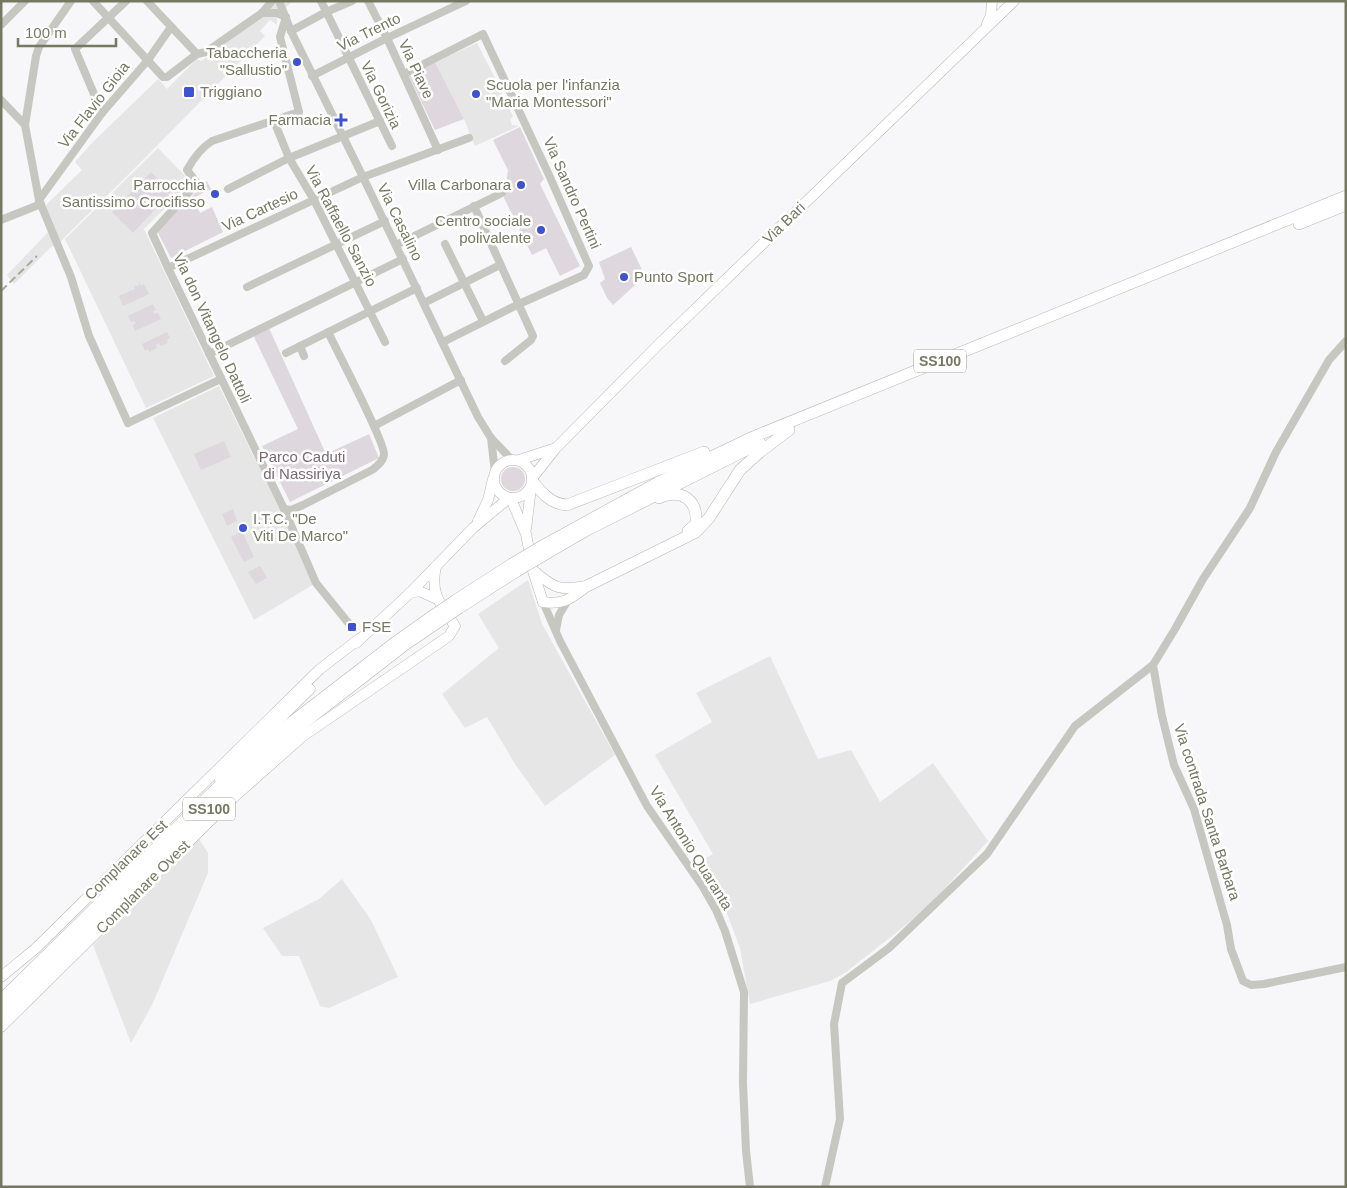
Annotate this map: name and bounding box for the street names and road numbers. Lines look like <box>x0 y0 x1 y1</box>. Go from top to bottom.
street label: Via Trento <box>334 9 403 54</box>
street label: Via Piave <box>395 37 437 101</box>
street label: Via Flavio Gioia <box>55 58 133 151</box>
street label: Via Gorizia <box>358 58 405 132</box>
street label: Via Sandro Pertini <box>540 134 605 251</box>
street label: Via Raffaello Sanzio <box>302 162 381 289</box>
street label: Via Casalino <box>374 180 426 263</box>
street label: Via Cartesio <box>219 185 300 234</box>
street label: Via Bari <box>759 198 808 247</box>
street label: Via don Vitangelo Dattoli <box>170 250 255 406</box>
road number: SS100 <box>914 350 966 372</box>
street label: Via contrada Santa Barbara <box>1171 721 1244 903</box>
street label: Via Antonio Quaranta <box>647 783 737 913</box>
road number: SS100 <box>183 798 235 821</box>
street label: Complanare Est <box>81 816 171 903</box>
street label: Complanare Ovest <box>92 836 193 937</box>

